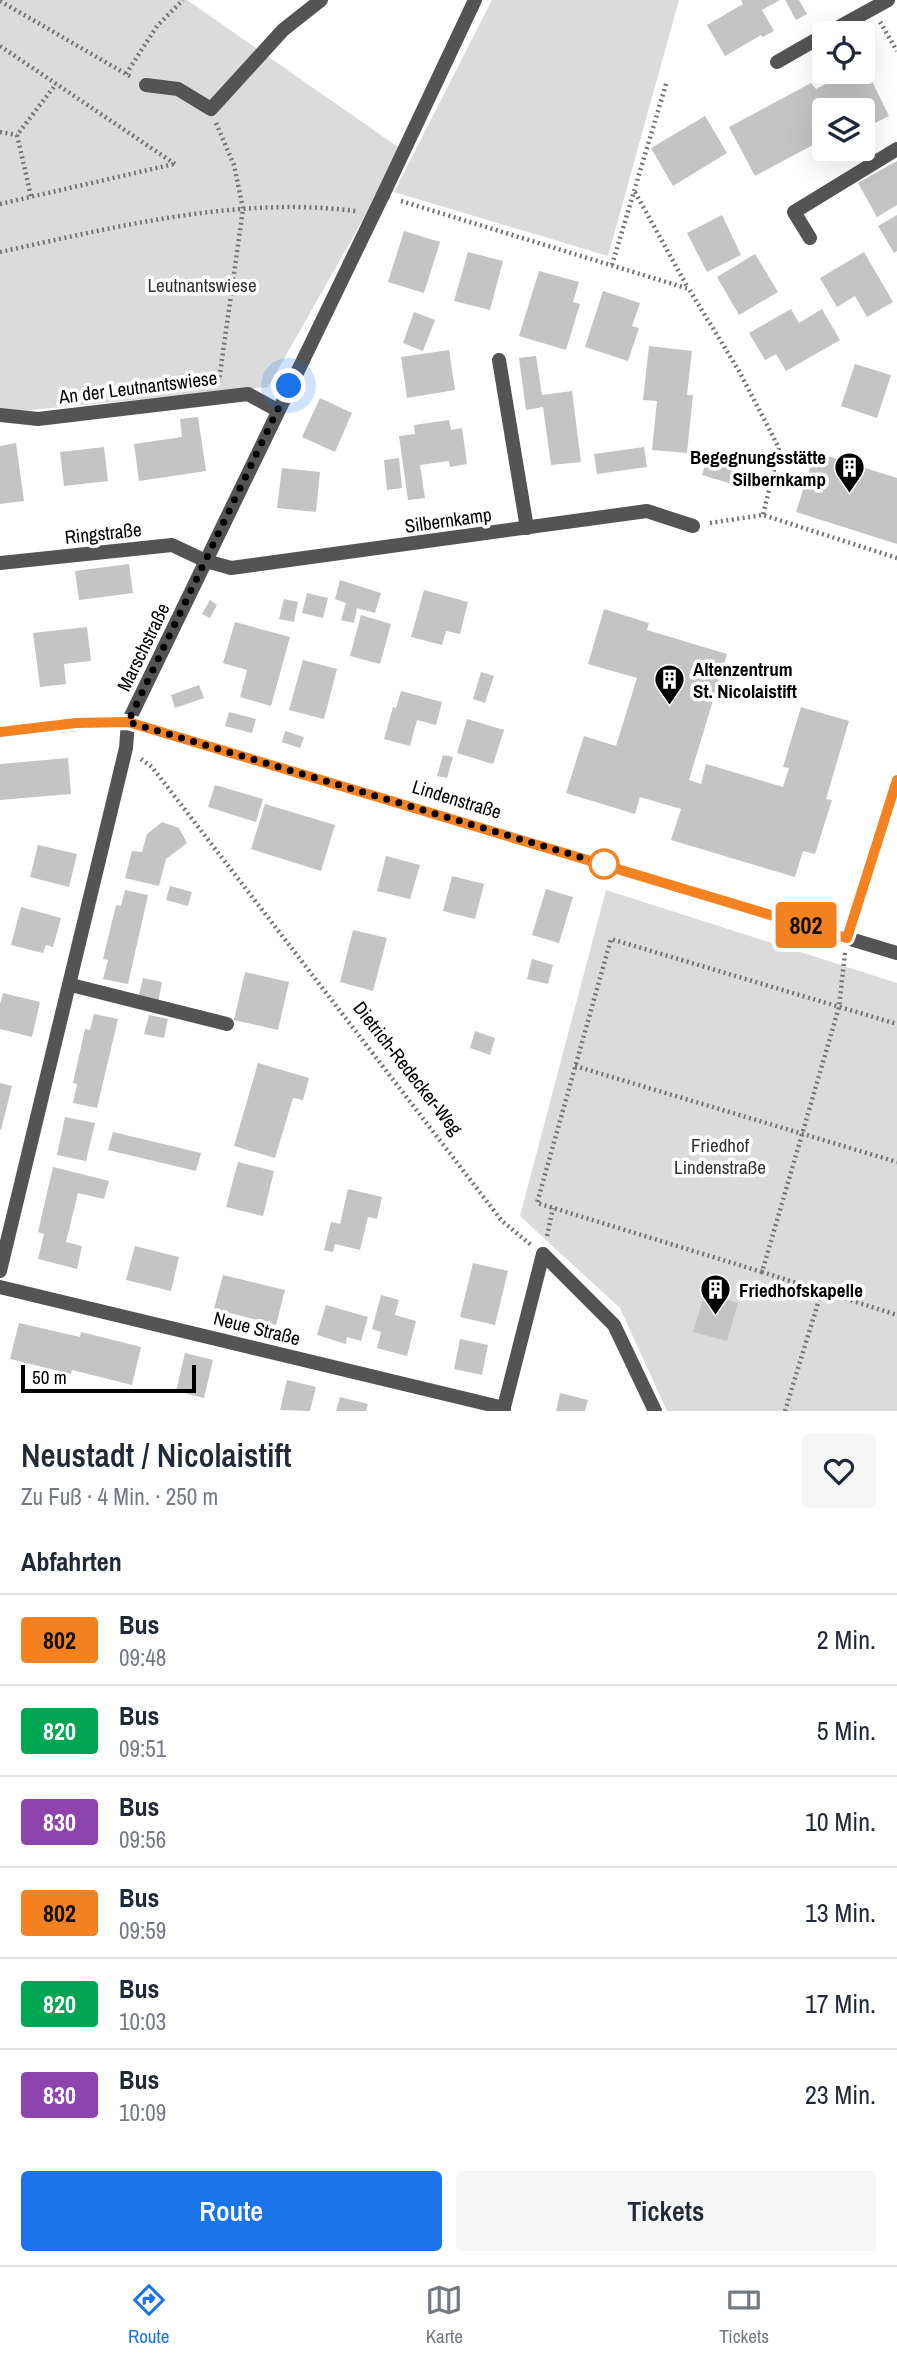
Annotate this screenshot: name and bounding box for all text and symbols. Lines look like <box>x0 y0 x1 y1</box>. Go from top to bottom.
map controls <box>812 21 875 161</box>
button: locate <box>812 21 875 84</box>
button: layers <box>812 98 875 161</box>
park label: Leutnantswiese <box>147 272 257 298</box>
street label: An der Leutnantswiese <box>56 364 219 410</box>
your location <box>271 368 306 403</box>
place label: Begegnungsstätte Silbernkamp <box>690 444 826 492</box>
building icon: Begegnungsstätte Silbernkamp <box>832 451 866 495</box>
street label: Silbernkamp <box>403 501 493 539</box>
street label: Ringstraße <box>63 516 143 550</box>
street label: Marschstraße <box>110 599 176 695</box>
place label: Altenzentrum St. Nicolaistift <box>693 656 797 704</box>
building icon: Altenzentrum St. Nicolaistift <box>653 663 687 707</box>
street label: Lindenstraße <box>409 773 505 825</box>
unlabelled marker <box>589 849 619 879</box>
line badge: 802 <box>766 902 846 948</box>
text: 802 <box>790 909 822 941</box>
street label: Dietrich-Redecker-Weg <box>347 996 469 1141</box>
park label: Friedhof Lindenstraße <box>674 1132 766 1180</box>
building icon: Friedhofskapelle <box>699 1273 733 1317</box>
place label: Friedhofskapelle <box>739 1277 863 1303</box>
street label: Neue Straße <box>211 1305 303 1351</box>
scale bar <box>21 1362 196 1394</box>
text: 50 m <box>32 1364 67 1390</box>
text: Neustadt / Nicolaistift <box>21 1433 292 1477</box>
button: heart <box>802 1434 876 1508</box>
text: Zu Fuß · 4 Min. · 250 m <box>21 1481 218 1512</box>
text: Abfahrten <box>21 1544 122 1579</box>
text: Bus <box>119 1607 159 1642</box>
text: 2 Min. <box>817 1622 876 1657</box>
text: 802 <box>43 1624 76 1656</box>
text: 09:48 <box>119 1642 166 1673</box>
text: Bus <box>119 1698 159 1733</box>
text: 5 Min. <box>817 1713 876 1748</box>
text: 820 <box>43 1715 76 1747</box>
text: 09:51 <box>119 1733 166 1764</box>
text: Bus <box>119 1789 159 1824</box>
text: 10 Min. <box>805 1804 876 1839</box>
text: 830 <box>43 1806 76 1838</box>
text: 09:56 <box>119 1824 166 1855</box>
text: Bus <box>119 1880 159 1915</box>
text: 13 Min. <box>805 1895 876 1930</box>
text: 802 <box>43 1897 76 1929</box>
text: 09:59 <box>119 1915 166 1946</box>
text: Bus <box>119 1971 159 2006</box>
text: 17 Min. <box>805 1986 876 2021</box>
text: 820 <box>43 1988 76 2020</box>
text: 10:03 <box>119 2006 166 2037</box>
text: Bus <box>119 2062 159 2097</box>
text: 23 Min. <box>805 2077 876 2112</box>
text: 830 <box>43 2079 76 2111</box>
text: 10:09 <box>119 2097 166 2128</box>
button: Route <box>21 2171 442 2251</box>
button: Tickets <box>456 2171 876 2251</box>
tab: Route <box>128 2281 170 2349</box>
tab: Karte <box>425 2281 463 2349</box>
tab: Tickets <box>719 2281 769 2349</box>

